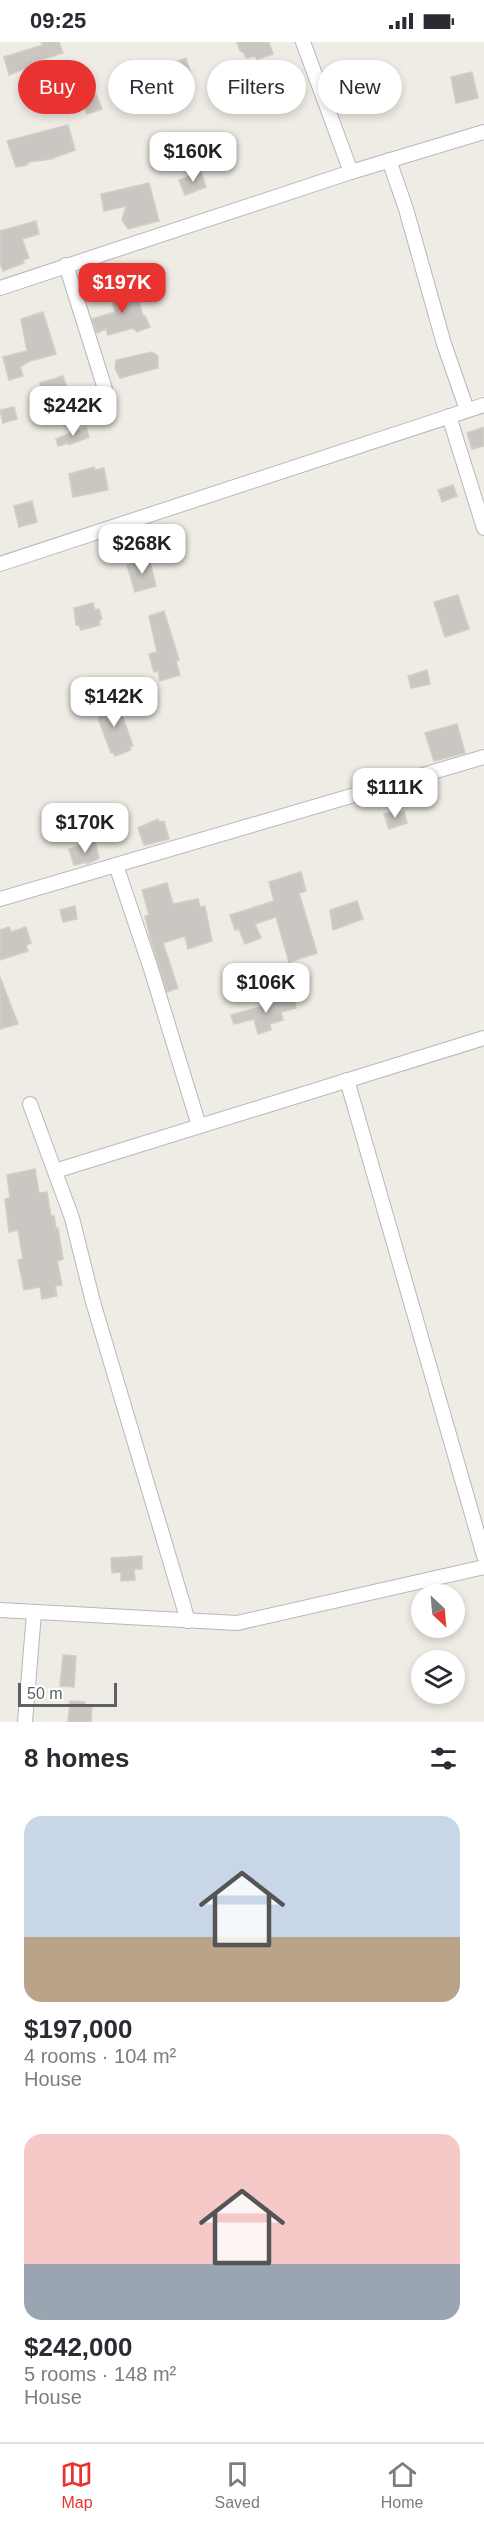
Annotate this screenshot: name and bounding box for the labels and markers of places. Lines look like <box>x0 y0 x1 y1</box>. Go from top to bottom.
pin: $160K <box>151 132 235 183</box>
pin: $197K <box>80 263 164 314</box>
pin: $242K <box>31 386 115 437</box>
pin: $268K <box>100 524 184 575</box>
pin: $142K <box>72 677 156 728</box>
pin: $111K <box>353 768 437 819</box>
pin: $170K <box>43 803 127 854</box>
pin: $106K <box>224 963 308 1014</box>

